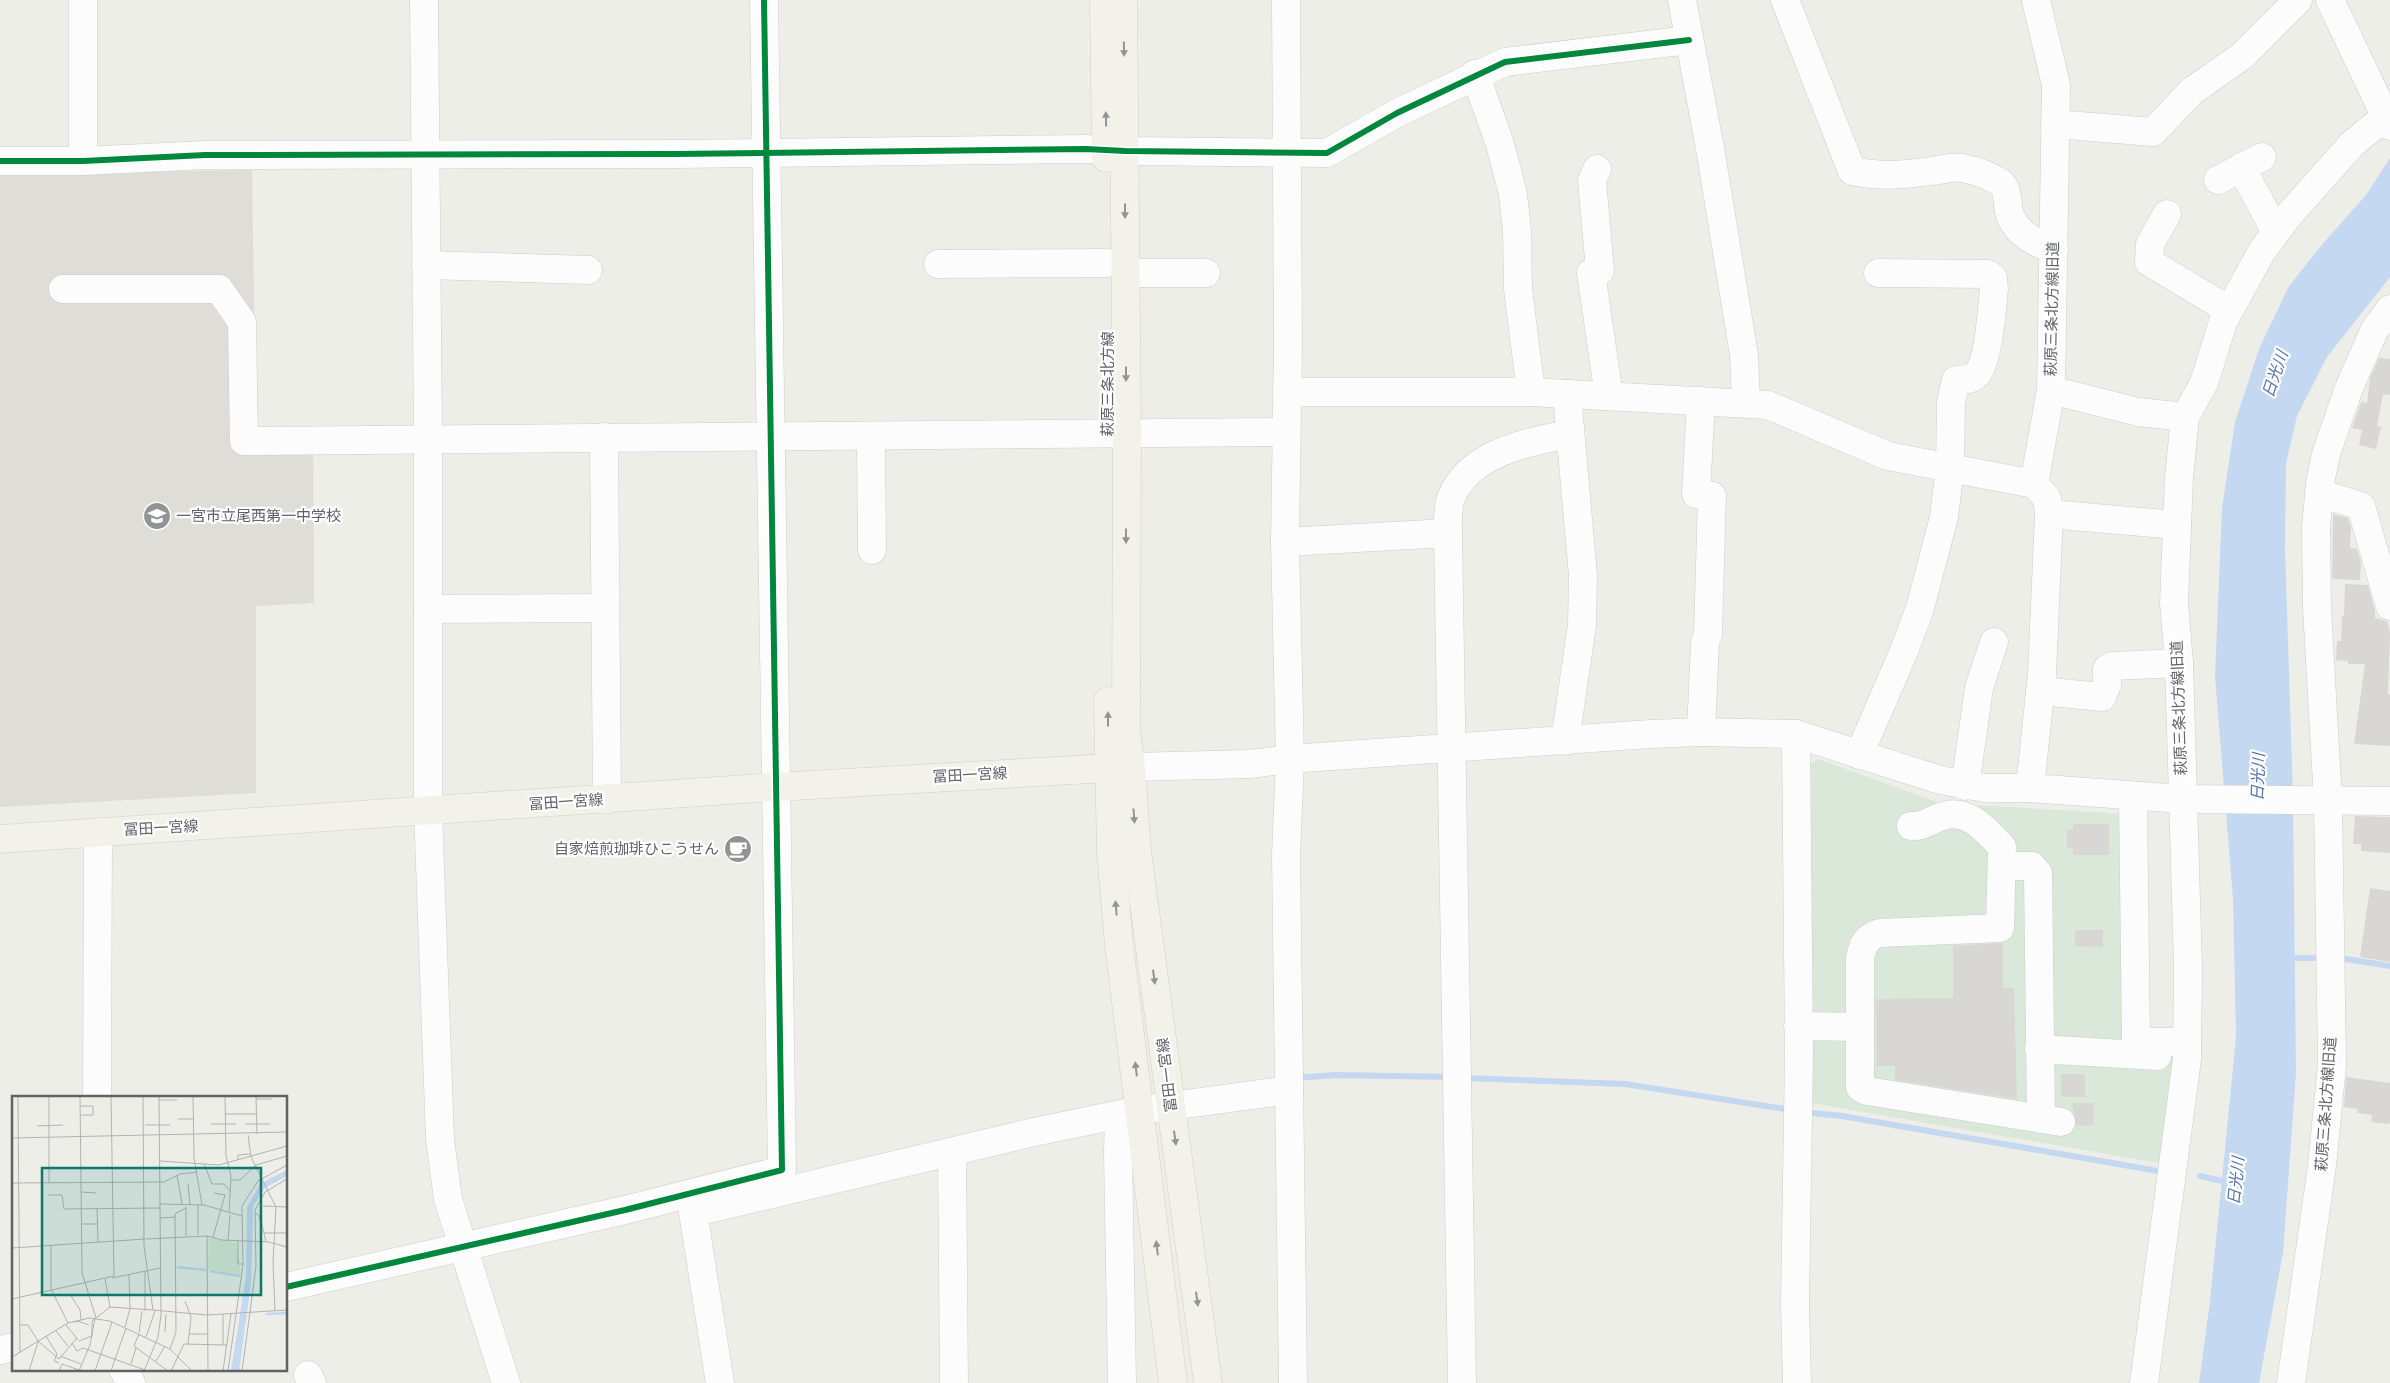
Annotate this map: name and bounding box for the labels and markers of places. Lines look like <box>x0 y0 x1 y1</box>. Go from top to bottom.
school or university icon: 一宮市立尾西第一中学校 <box>142 501 172 531</box>
place label: 一宮市立尾西第一中学校 <box>176 507 341 525</box>
cafe icon: 自家焙煎珈琲ひこうせん <box>723 834 753 864</box>
place label: 自家焙煎珈琲ひこうせん <box>554 840 719 858</box>

